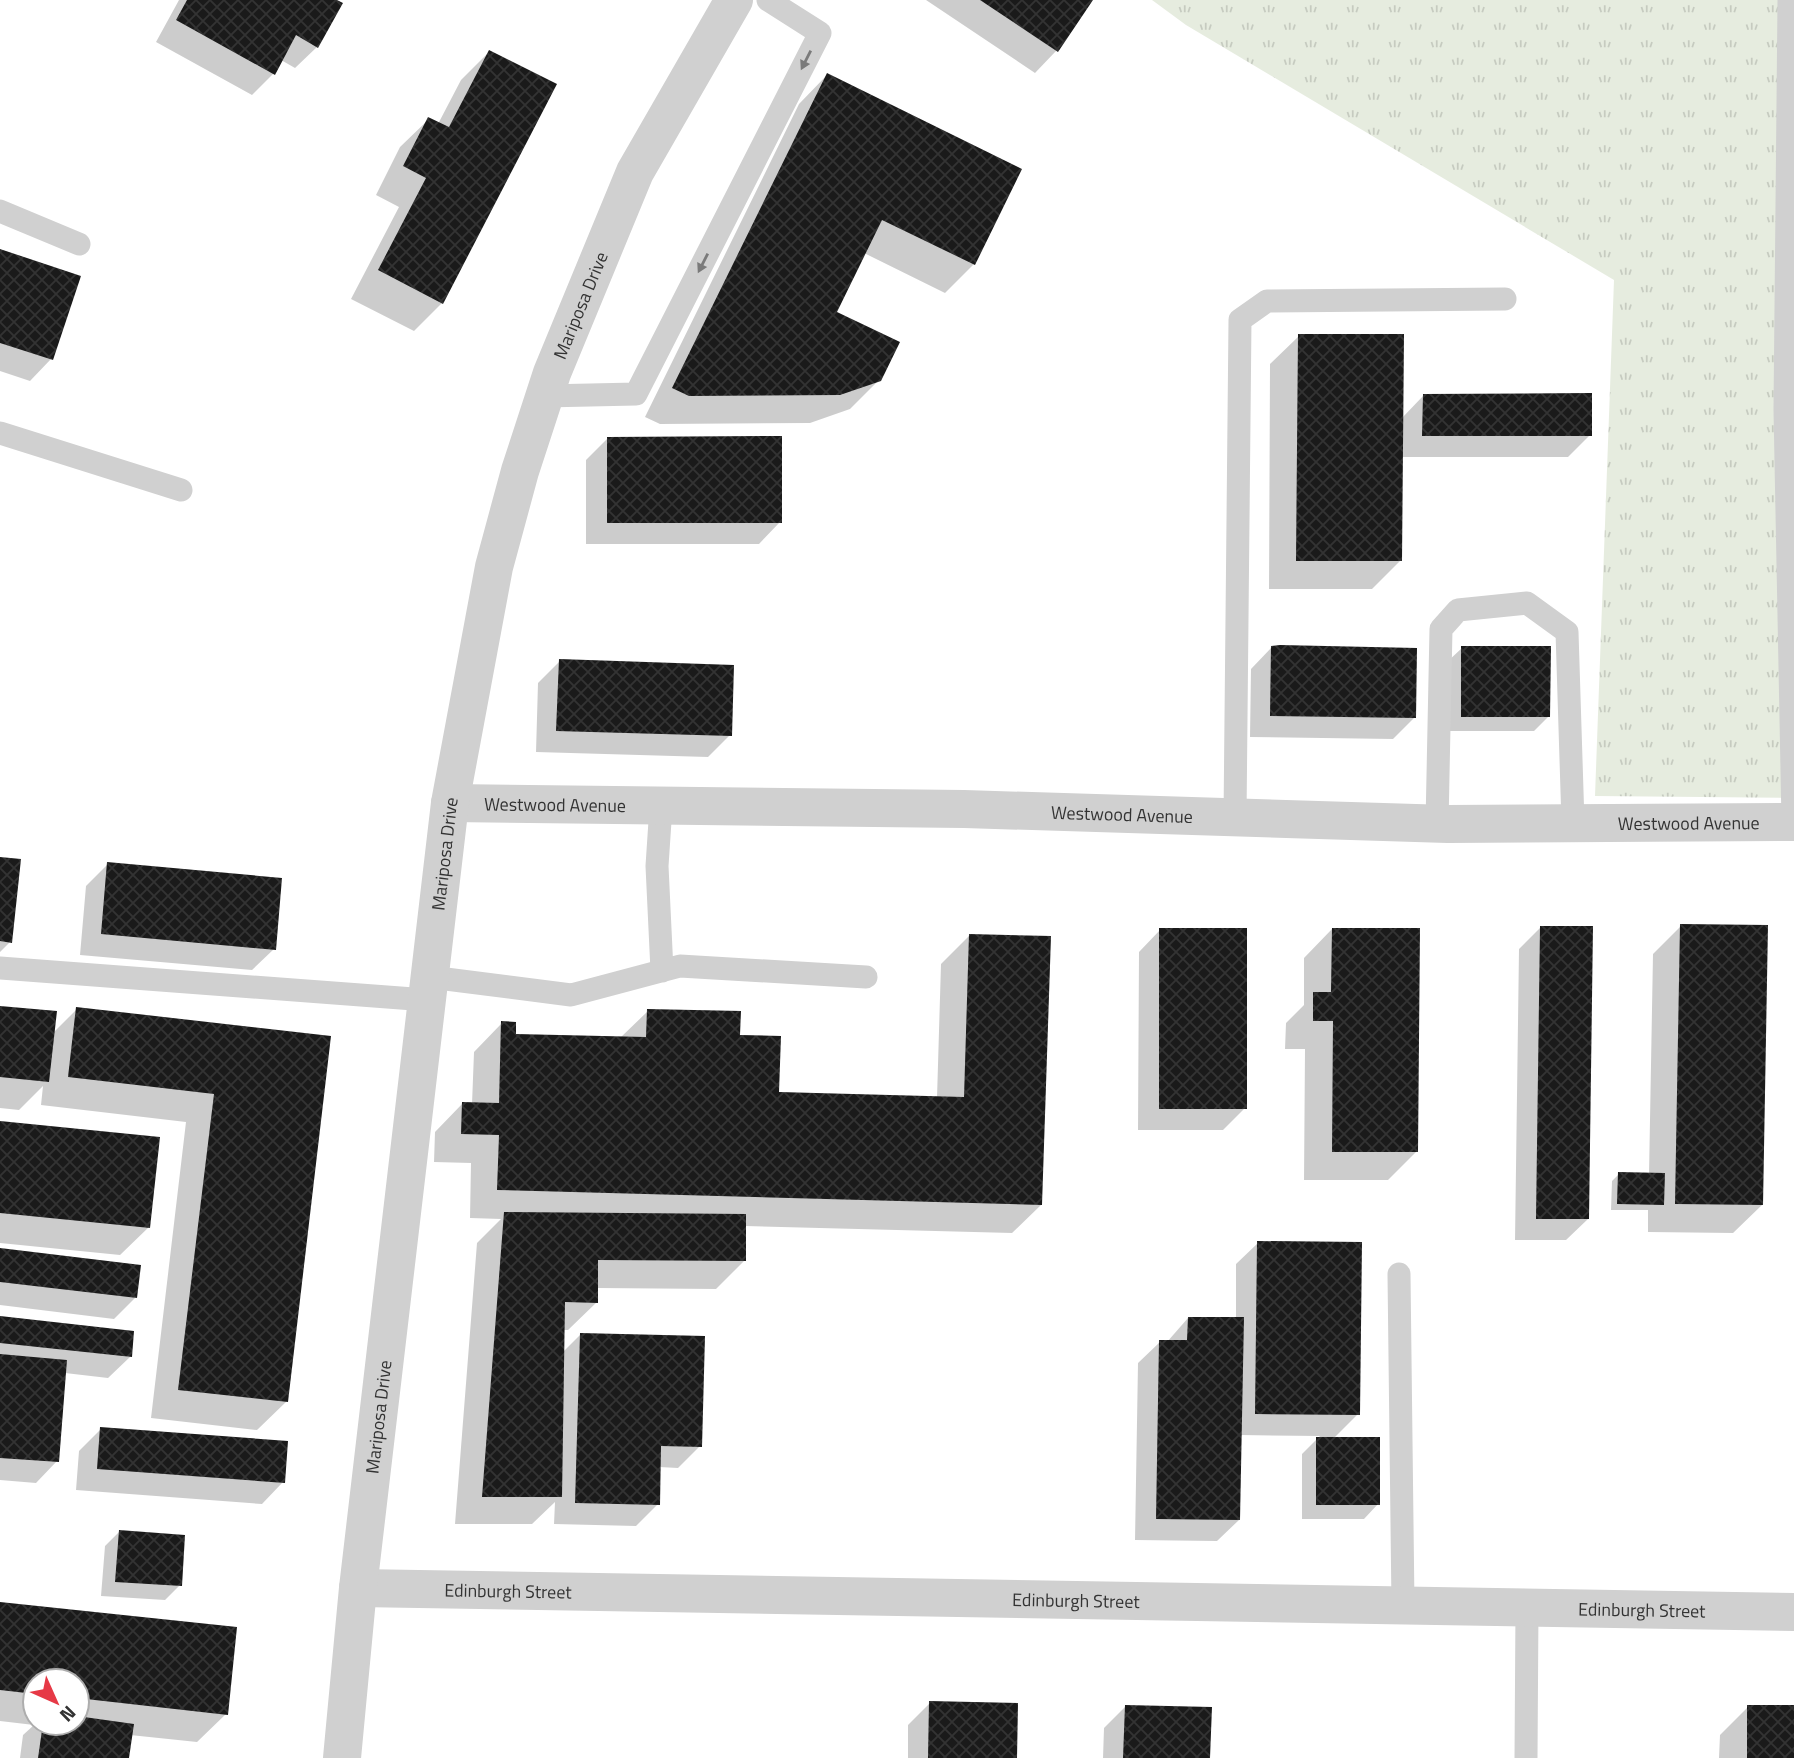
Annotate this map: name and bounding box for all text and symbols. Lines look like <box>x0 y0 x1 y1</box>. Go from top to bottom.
one-way arrow <box>801 51 813 71</box>
street label: Mariposa Drive <box>546 247 614 363</box>
one-way arrow <box>697 253 708 273</box>
street label: Westwood Avenue <box>484 790 626 819</box>
street label: Mariposa Drive <box>424 795 464 912</box>
street label: Westwood Avenue <box>1051 798 1193 830</box>
street label: Westwood Avenue <box>1618 809 1760 837</box>
street label: Mariposa Drive <box>358 1359 398 1475</box>
street label: Edinburgh Street <box>444 1576 573 1605</box>
street label: Edinburgh Street <box>1012 1585 1141 1615</box>
street label: Edinburgh Street <box>1578 1595 1706 1624</box>
north arrow <box>21 1667 91 1737</box>
text: N <box>53 1699 83 1729</box>

